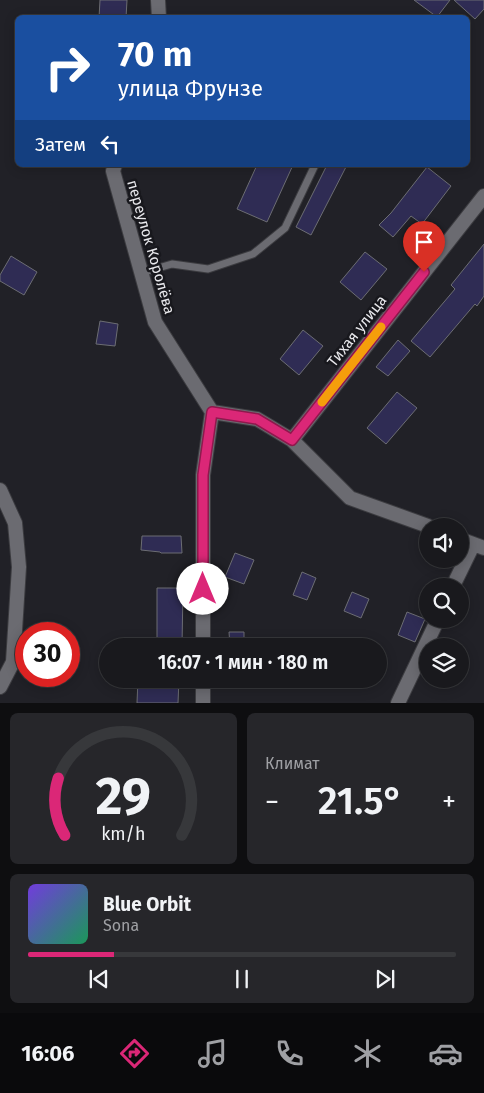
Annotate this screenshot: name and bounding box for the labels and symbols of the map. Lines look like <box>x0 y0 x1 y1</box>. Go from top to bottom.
street label: переулок Королёва <box>123 178 179 316</box>
pin <box>403 221 445 272</box>
street label: Тихая улица <box>324 292 390 370</box>
position arrow <box>176 562 228 614</box>
speed limit sign: 30 <box>15 622 80 687</box>

